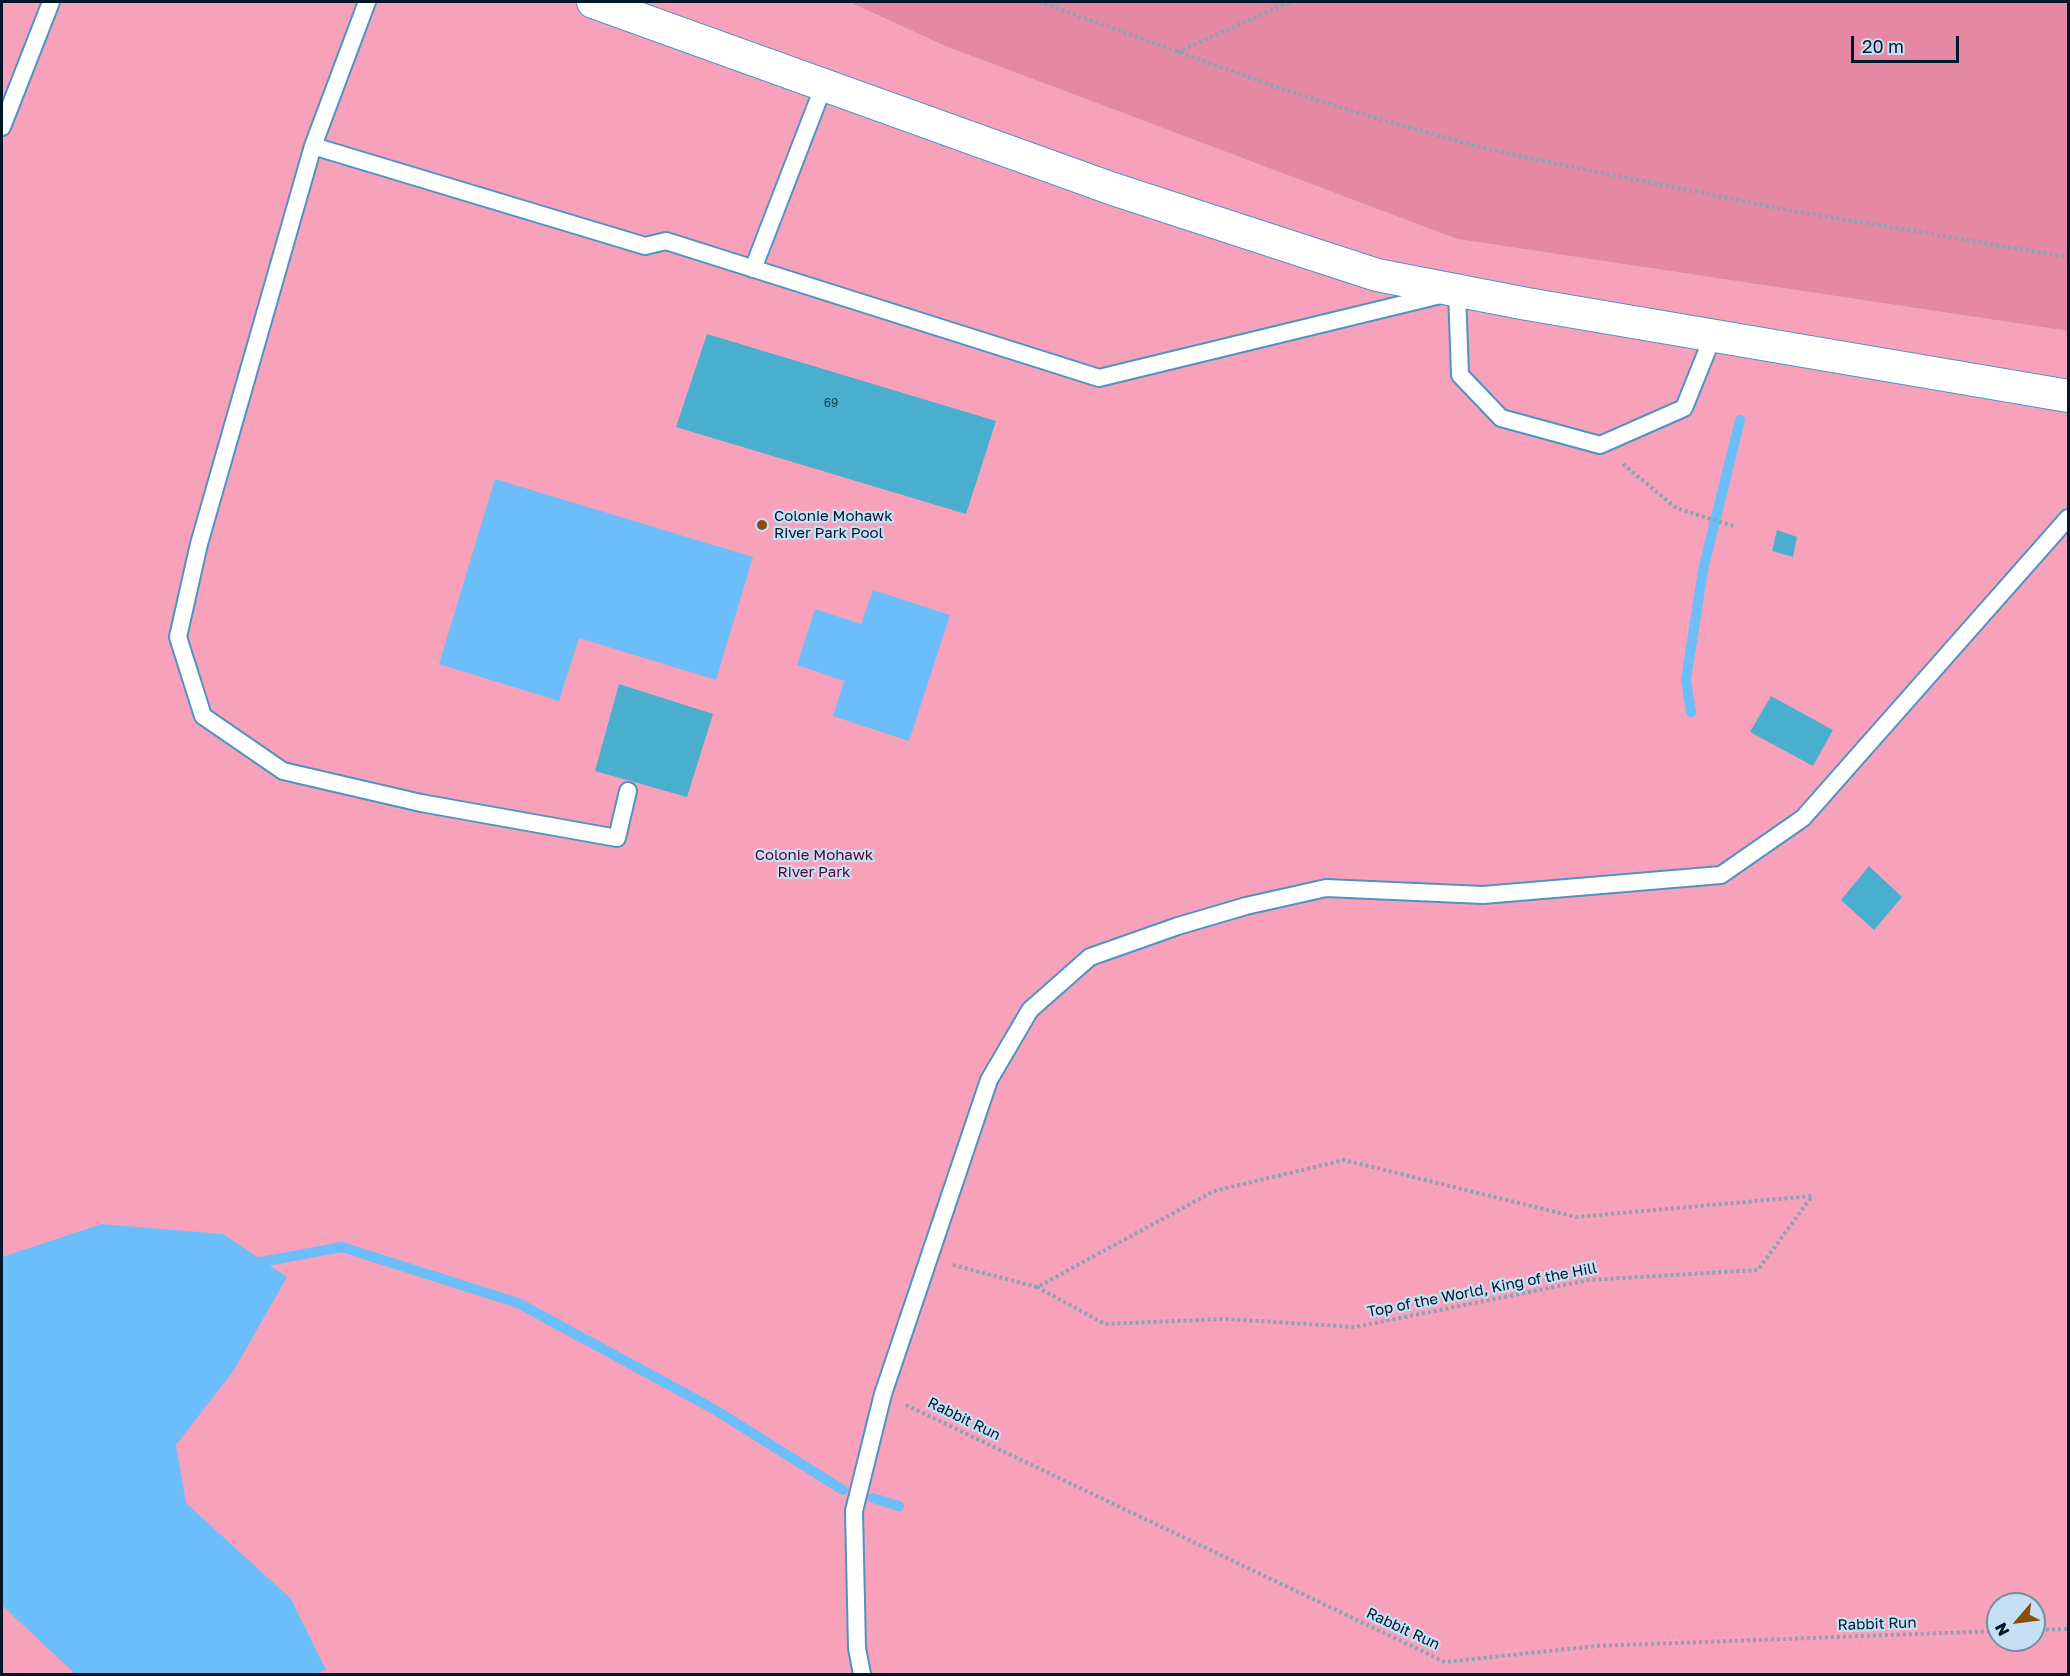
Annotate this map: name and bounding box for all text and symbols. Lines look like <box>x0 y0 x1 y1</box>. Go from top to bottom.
scale bar <box>1854 24 1962 62</box>
text: 20 m <box>1862 35 1904 57</box>
house number: 69 <box>824 396 838 410</box>
place label: Colonie Mohawk River Park Pool <box>774 507 893 542</box>
marker: Colonie Mohawk River Park Pool <box>755 518 769 532</box>
park label: Colonie Mohawk River Park <box>755 846 873 881</box>
street label: Top of the World, King of the Hill <box>1366 1259 1598 1321</box>
street label: Rabbit Run <box>925 1394 1003 1444</box>
north arrow <box>1986 1592 2046 1652</box>
street label: Rabbit Run <box>1363 1604 1443 1654</box>
street label: Rabbit Run <box>1837 1614 1917 1634</box>
text: N <box>1990 1619 2014 1640</box>

